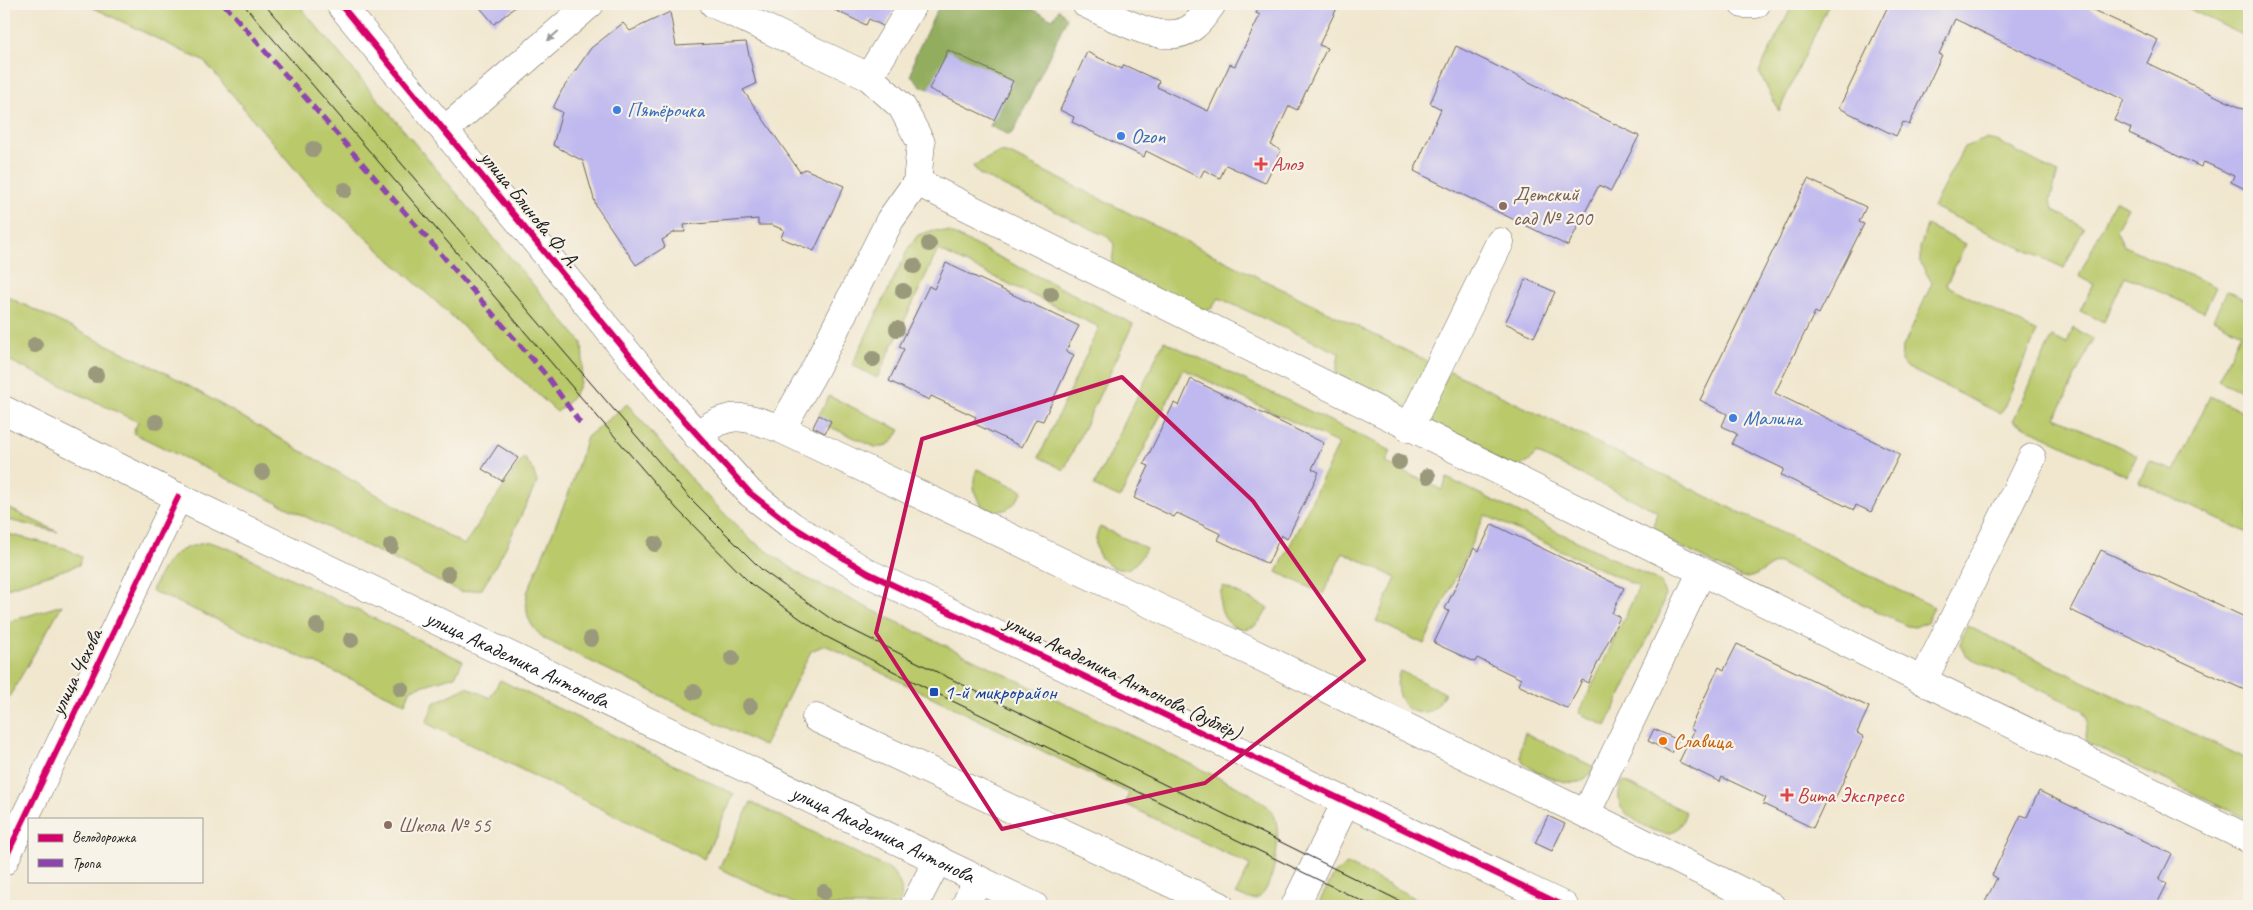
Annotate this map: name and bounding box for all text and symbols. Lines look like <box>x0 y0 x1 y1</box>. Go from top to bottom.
one-way arrow <box>547 30 560 41</box>
place label: Пятёрочка <box>627 97 706 123</box>
marker: Пятёрочка <box>611 104 623 116</box>
place label: Ozon <box>1131 123 1166 149</box>
marker: Ozon <box>1115 130 1127 142</box>
street label: улица Блинова Ф. А. <box>473 143 586 274</box>
place label: Алоэ <box>1271 151 1304 177</box>
marker: Алоэ <box>1255 158 1267 170</box>
place label: Детский сад № 200 <box>1513 181 1594 231</box>
marker: Детский сад № 200 <box>1497 200 1509 212</box>
place label: Малина <box>1743 405 1804 431</box>
marker: Малина <box>1727 412 1739 424</box>
street label: улица Академика Антонова <box>420 604 615 715</box>
street label: улица Академика Антонова (дублёр) <box>999 607 1247 746</box>
street label: улица Чехова <box>43 622 109 721</box>
place label: 1-й микрорайон <box>944 679 1058 705</box>
marker: 1-й микрорайон <box>928 686 940 698</box>
place label: Славица <box>1673 728 1735 754</box>
marker: Славица <box>1657 735 1669 747</box>
street label: улица Академика Антонова <box>786 778 980 889</box>
place label: Вита Экспресс <box>1797 782 1905 808</box>
marker: Вита Экспресс <box>1781 789 1793 801</box>
place label: Школа № 55 <box>398 812 492 838</box>
legend <box>28 818 202 882</box>
marker: Школа № 55 <box>382 819 394 831</box>
text: Велодорожка <box>72 828 136 847</box>
text: Тропа <box>72 854 101 873</box>

